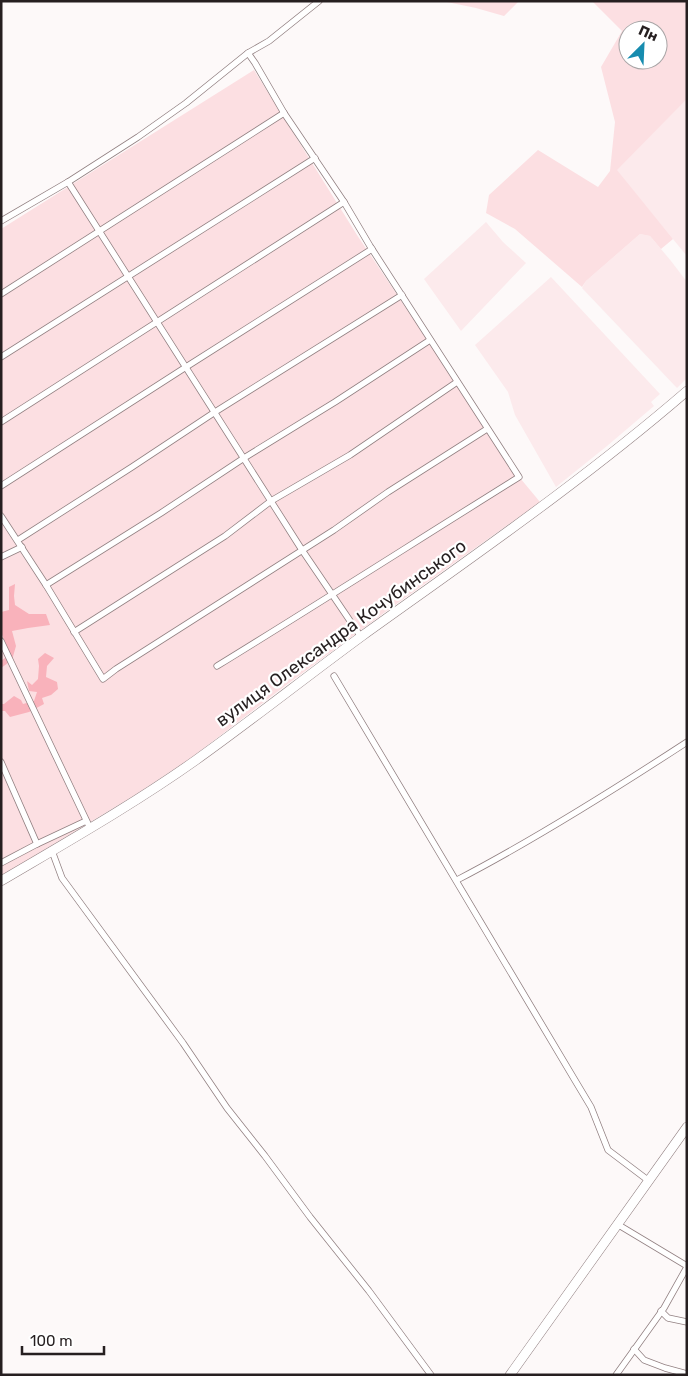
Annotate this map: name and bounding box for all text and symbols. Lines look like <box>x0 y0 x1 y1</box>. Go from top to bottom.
north arrow <box>618 20 668 70</box>
text: Пн <box>636 22 660 45</box>
street label: вулиця Олександра Кочубинського <box>211 535 471 731</box>
scale bar <box>22 1324 105 1356</box>
text: 100 m <box>30 1332 72 1350</box>

